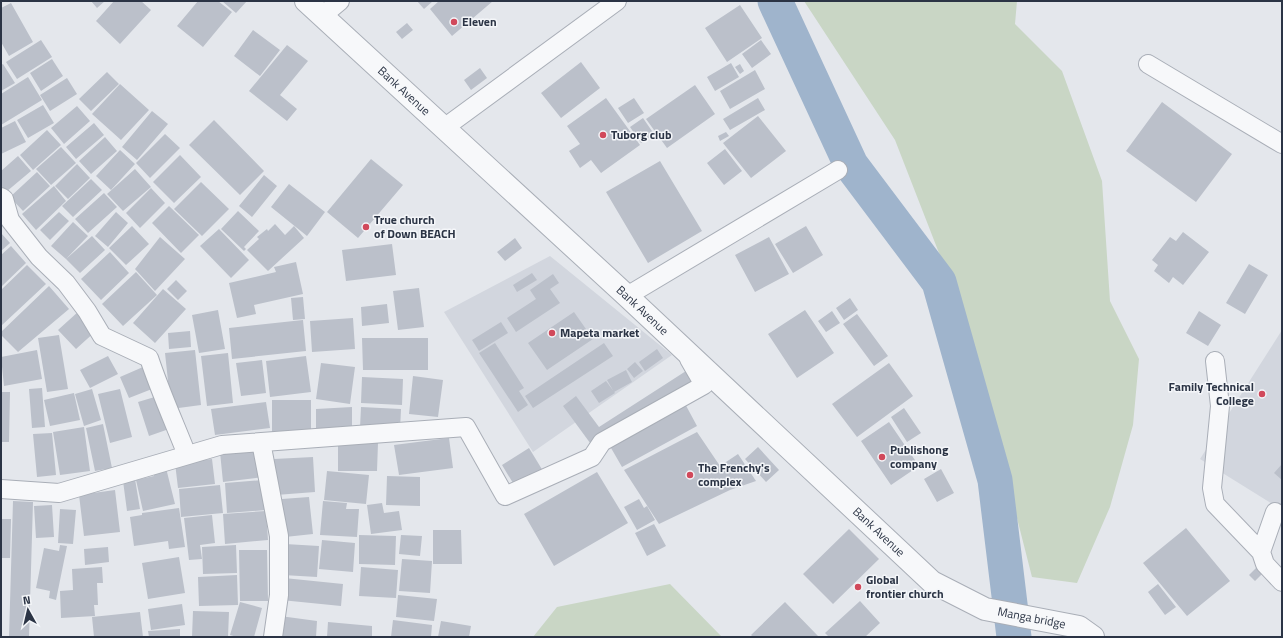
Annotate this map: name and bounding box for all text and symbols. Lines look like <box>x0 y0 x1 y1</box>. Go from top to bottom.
place label: Eleven <box>462 12 497 31</box>
marker: Eleven <box>449 17 459 27</box>
street label: Bank Avenue <box>374 61 435 120</box>
place label: Tuborg club <box>611 125 672 144</box>
marker: Tuborg club <box>598 130 608 140</box>
place label: True church of Down BEACH <box>374 210 456 243</box>
marker: True church of Down BEACH <box>361 222 371 232</box>
street label: Bank Avenue <box>612 281 673 339</box>
place label: Mapeta market <box>560 323 640 342</box>
marker: Mapeta market <box>547 328 557 338</box>
place label: Family Technical College <box>1169 377 1254 410</box>
marker: Family Technical College <box>1257 389 1267 399</box>
place label: Publishong company <box>890 440 949 473</box>
marker: Publishong company <box>877 452 887 462</box>
place label: The Frenchy's complex <box>698 458 770 491</box>
marker: The Frenchy's complex <box>685 470 695 480</box>
street label: Bank Avenue <box>849 502 910 561</box>
place label: Global frontier church <box>866 570 944 603</box>
marker: Global frontier church <box>853 582 863 592</box>
north arrow <box>8 590 48 630</box>
text: N <box>22 592 31 609</box>
street label: Manga bridge <box>996 602 1067 633</box>

